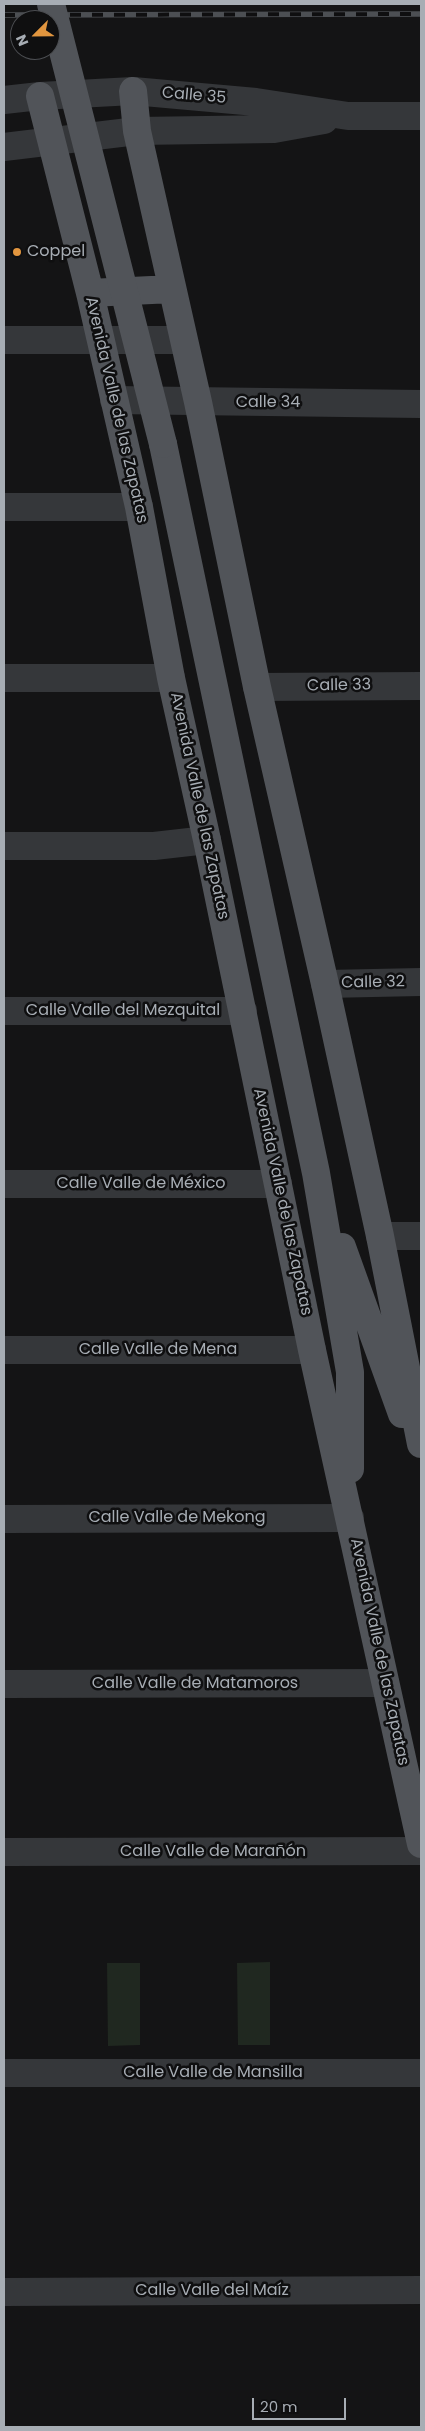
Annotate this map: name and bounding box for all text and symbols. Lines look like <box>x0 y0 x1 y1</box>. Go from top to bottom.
north arrow <box>10 10 60 60</box>
text: N <box>11 32 33 49</box>
street label: Calle 35 <box>161 84 227 108</box>
place label: Coppel <box>27 242 85 262</box>
marker: Coppel <box>11 246 23 258</box>
street label: Avenida Valle de las Zapatas <box>81 295 151 525</box>
street label: Calle 34 <box>236 393 300 413</box>
street label: Calle 33 <box>307 676 371 696</box>
street label: Avenida Valle de las Zapatas <box>165 691 233 921</box>
street label: Calle 32 <box>341 973 405 993</box>
street label: Calle Valle del Mezquital <box>26 1001 220 1021</box>
street label: Avenida Valle de las Zapatas <box>248 1087 316 1317</box>
street label: Calle Valle de México <box>56 1174 226 1194</box>
street label: Calle Valle de Mena <box>79 1340 237 1360</box>
street label: Calle Valle de Mekong <box>88 1508 266 1528</box>
street label: Avenida Valle de las Zapatas <box>345 1537 413 1767</box>
street label: Calle Valle de Matamoros <box>92 1674 298 1694</box>
street label: Calle Valle de Marañón <box>120 1842 306 1862</box>
street label: Calle Valle de Mansilla <box>123 2063 303 2083</box>
street label: Calle Valle del Maíz <box>135 2281 289 2301</box>
scale bar <box>255 2388 349 2420</box>
text: 20 m <box>260 2396 298 2417</box>

